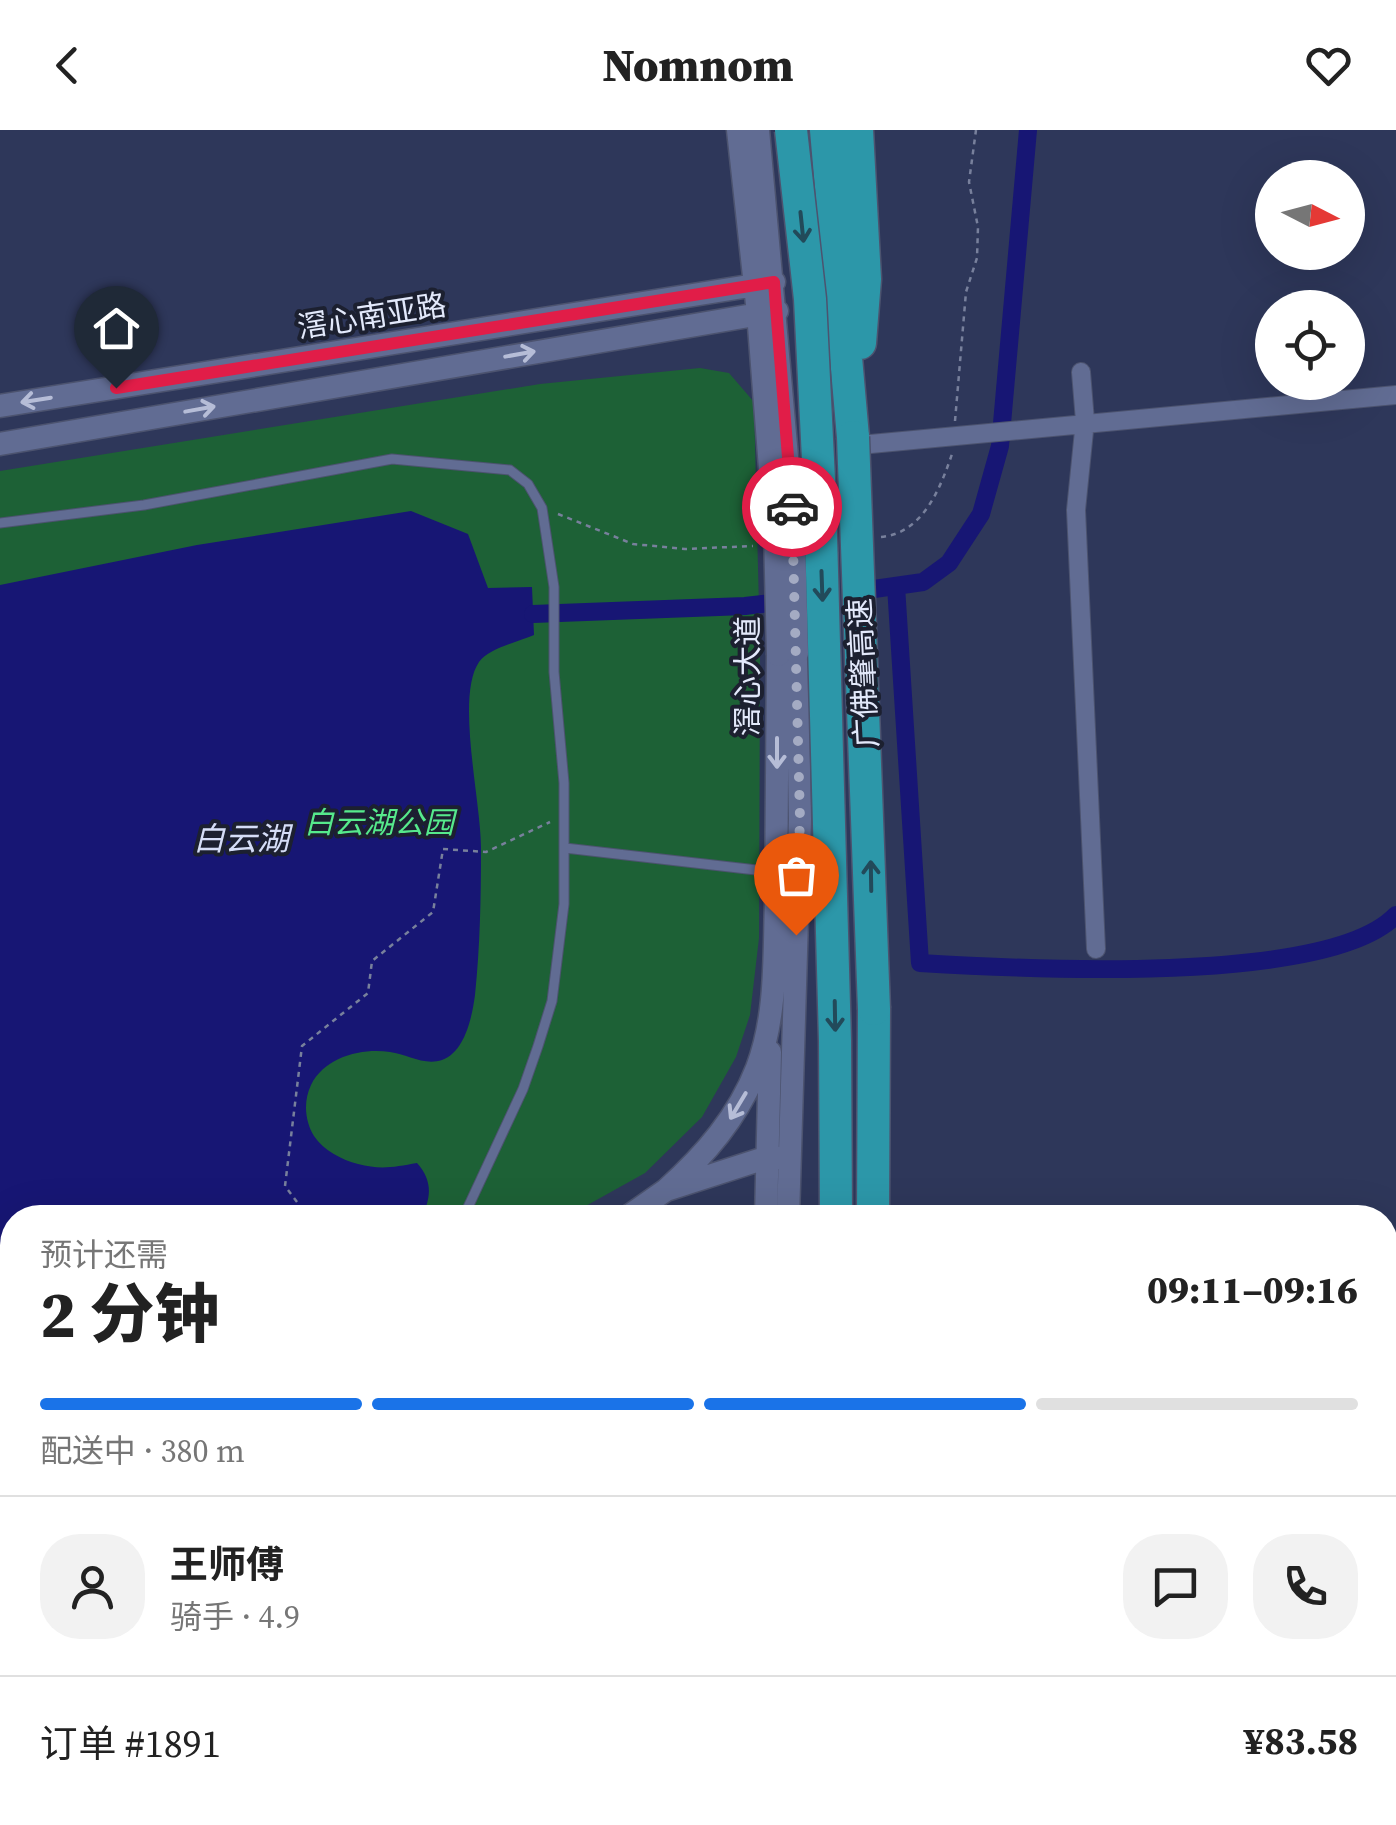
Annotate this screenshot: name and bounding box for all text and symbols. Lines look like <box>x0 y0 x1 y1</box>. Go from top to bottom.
text: Nomnom <box>602 34 794 96</box>
icon: back <box>40 38 95 93</box>
icon: heart <box>1301 38 1356 93</box>
north arrow <box>1255 160 1365 270</box>
map controls <box>1255 160 1365 400</box>
one-way arrow <box>793 210 812 243</box>
street label: 滘心南亚路 <box>295 284 449 348</box>
pin <box>74 286 159 389</box>
button: locate <box>1255 290 1365 400</box>
icon: home <box>89 301 144 356</box>
one-way arrow <box>503 344 536 363</box>
one-way arrow <box>21 392 53 410</box>
one-way arrow <box>183 399 215 418</box>
courier <box>742 457 842 557</box>
icon: car <box>765 480 820 535</box>
one-way arrow <box>813 570 832 602</box>
street label: 广佛肇高速 <box>839 597 887 749</box>
street label: 滘心大道 <box>727 616 768 736</box>
one-way arrow <box>768 736 786 768</box>
park label: 白云湖公园 <box>304 802 458 843</box>
water label: 白云湖 <box>193 817 294 861</box>
pin <box>754 833 839 936</box>
icon: bag <box>769 848 824 903</box>
one-way arrow <box>861 861 880 893</box>
one-way arrow <box>825 999 844 1031</box>
one-way arrow <box>728 1091 748 1120</box>
text: 预计还需 <box>40 1233 168 1277</box>
text: 09:11–09:16 <box>1147 1264 1358 1316</box>
text: 2 分钟 <box>40 1270 219 1359</box>
text: 配送中 · 380 m <box>40 1429 245 1473</box>
button: person <box>40 1534 145 1639</box>
button: chat <box>1123 1534 1228 1639</box>
button: phone <box>1253 1534 1358 1639</box>
text: 王师傅 <box>170 1539 284 1591</box>
text: 骑手 · 4.9 <box>170 1595 300 1639</box>
text: ¥83.58 <box>1244 1715 1358 1767</box>
text: 订单 #1891 <box>40 1718 221 1770</box>

